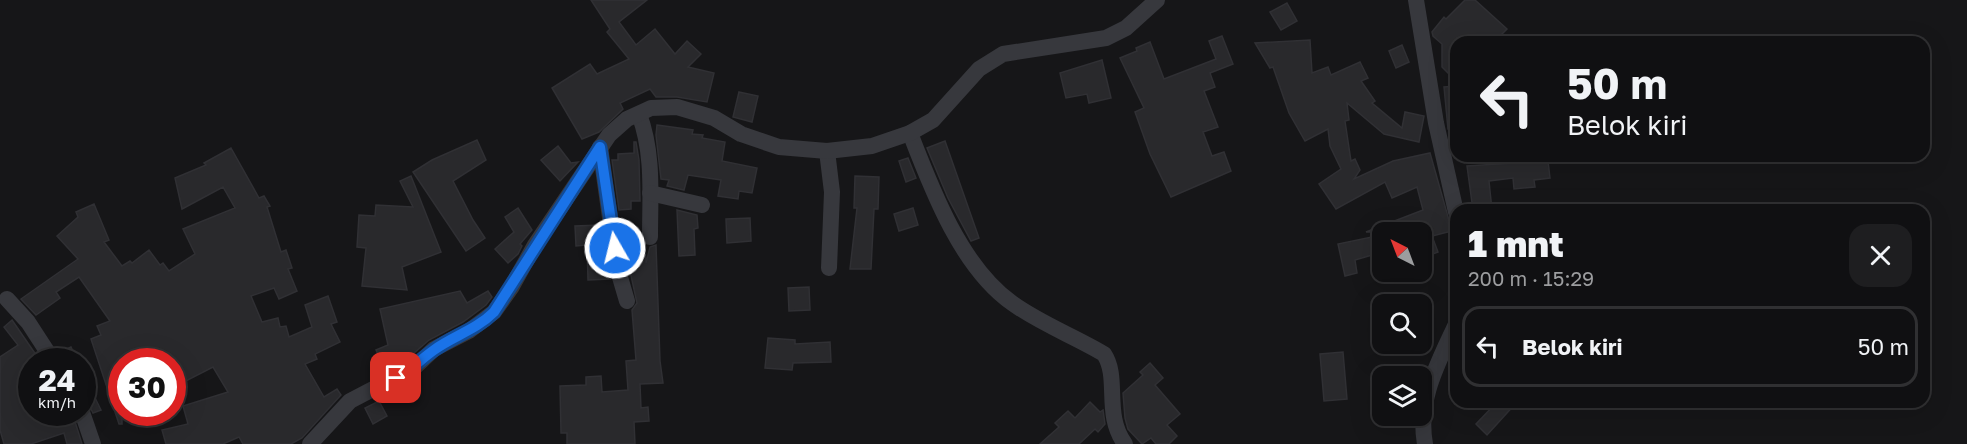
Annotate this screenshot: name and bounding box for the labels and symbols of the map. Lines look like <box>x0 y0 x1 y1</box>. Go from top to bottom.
position arrow <box>583 216 647 280</box>
north arrow <box>1372 222 1432 282</box>
speed limit sign: 30 <box>108 348 186 426</box>
pin <box>370 352 421 403</box>

